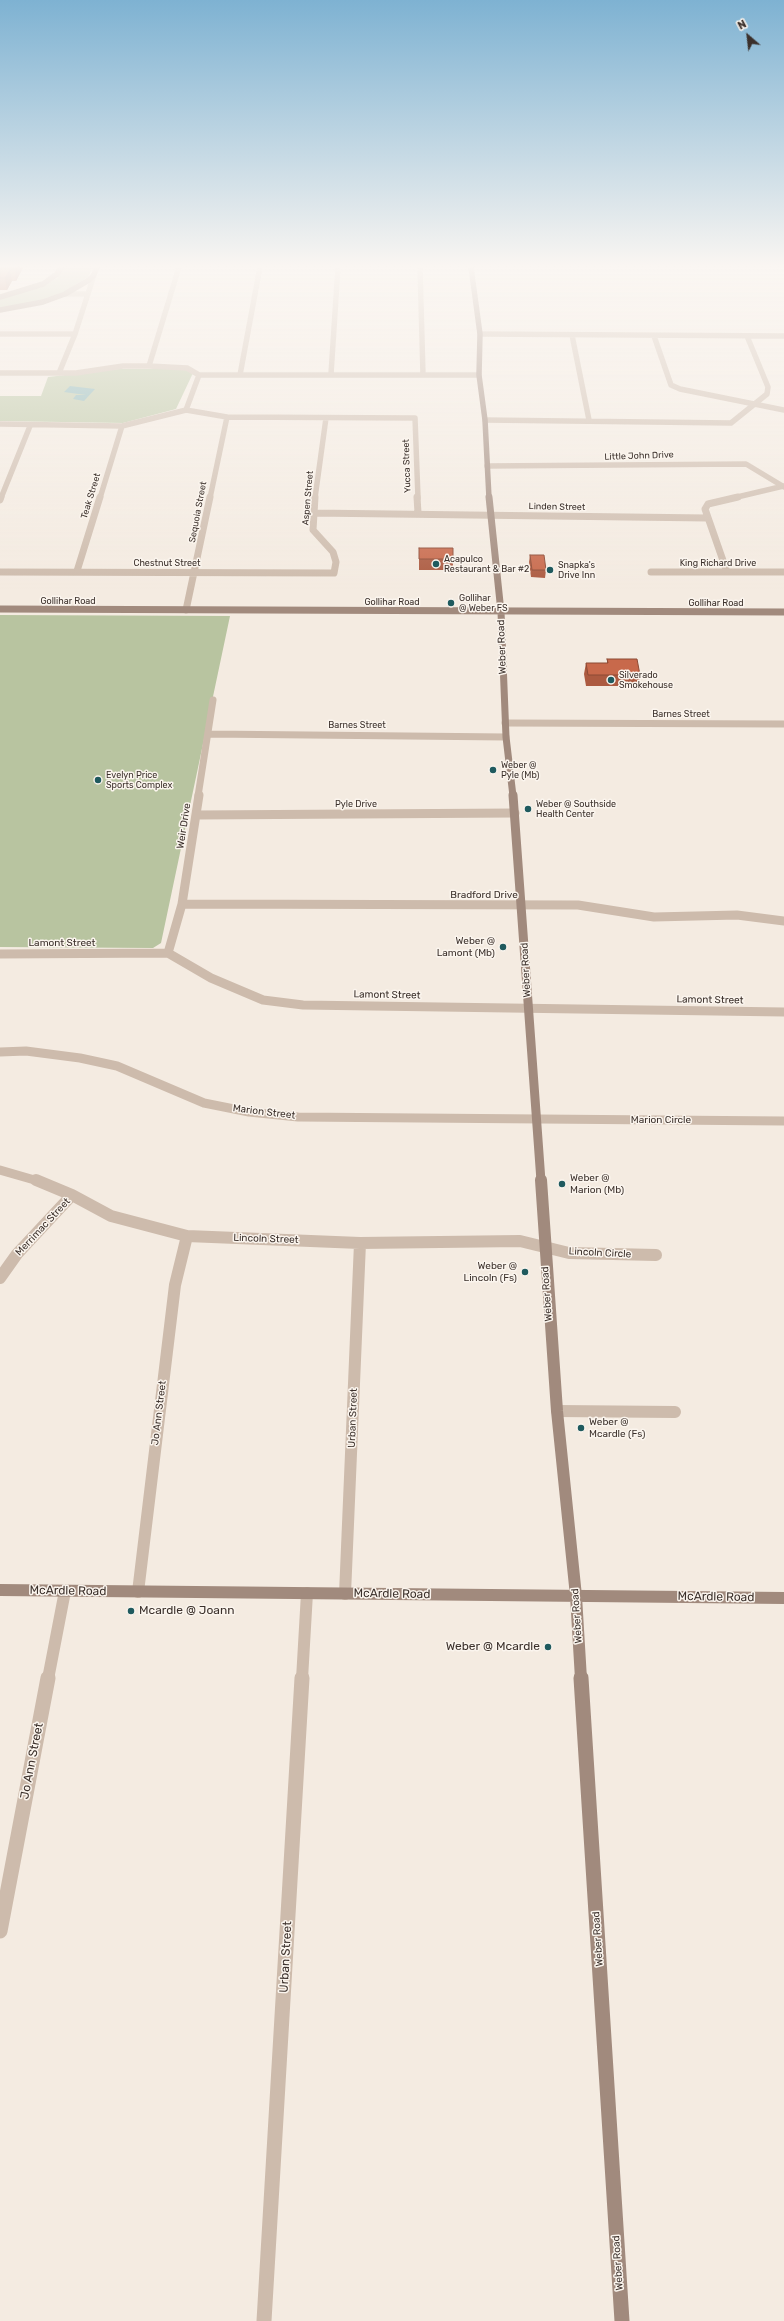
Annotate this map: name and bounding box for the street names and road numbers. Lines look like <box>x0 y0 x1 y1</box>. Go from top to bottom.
street label: Yucca Street <box>401 439 413 493</box>
street label: Little John Drive <box>604 449 674 463</box>
street label: Aspen Street <box>300 470 316 526</box>
street label: Teak Street <box>79 472 103 520</box>
street label: Sequoia Street <box>187 481 209 543</box>
street label: Linden Street <box>529 501 585 513</box>
street label: Chestnut Street <box>133 558 201 568</box>
street label: King Richard Drive <box>680 558 756 568</box>
street label: Gollihar Road <box>40 596 96 606</box>
street label: Gollihar Road <box>364 597 420 607</box>
street label: Gollihar Road <box>688 598 744 608</box>
street label: Weber Road <box>495 619 509 675</box>
street label: Barnes Street <box>652 709 710 719</box>
street label: Barnes Street <box>328 720 386 730</box>
street label: Pyle Drive <box>335 799 377 809</box>
street label: Weir Drive <box>174 802 194 850</box>
street label: Bradford Drive <box>450 889 518 901</box>
street label: Lamont Street <box>28 937 96 949</box>
street label: Weber Road <box>519 942 533 998</box>
street label: Lamont Street <box>353 988 421 1002</box>
street label: Lamont Street <box>676 993 744 1007</box>
street label: Marion Street <box>232 1102 296 1122</box>
street label: Marion Circle <box>631 1114 691 1126</box>
street label: Merrimac Street <box>13 1196 73 1258</box>
street label: Lincoln Street <box>233 1232 299 1246</box>
street label: Lincoln Circle <box>568 1245 632 1261</box>
street label: Weber Road <box>539 1266 555 1322</box>
street label: Jo Ann Street <box>149 1380 169 1446</box>
street label: Urban Street <box>346 1388 360 1448</box>
street label: McArdle Road <box>29 1583 107 1599</box>
street label: McArdle Road <box>353 1586 431 1602</box>
street label: Weber Road <box>569 1588 585 1644</box>
street label: McArdle Road <box>677 1589 755 1605</box>
street label: Jo Ann Street <box>18 1722 46 1800</box>
street label: Weber Road <box>590 1911 606 1967</box>
street label: Urban Street <box>277 1921 295 1993</box>
street label: Weber Road <box>610 2235 626 2291</box>

